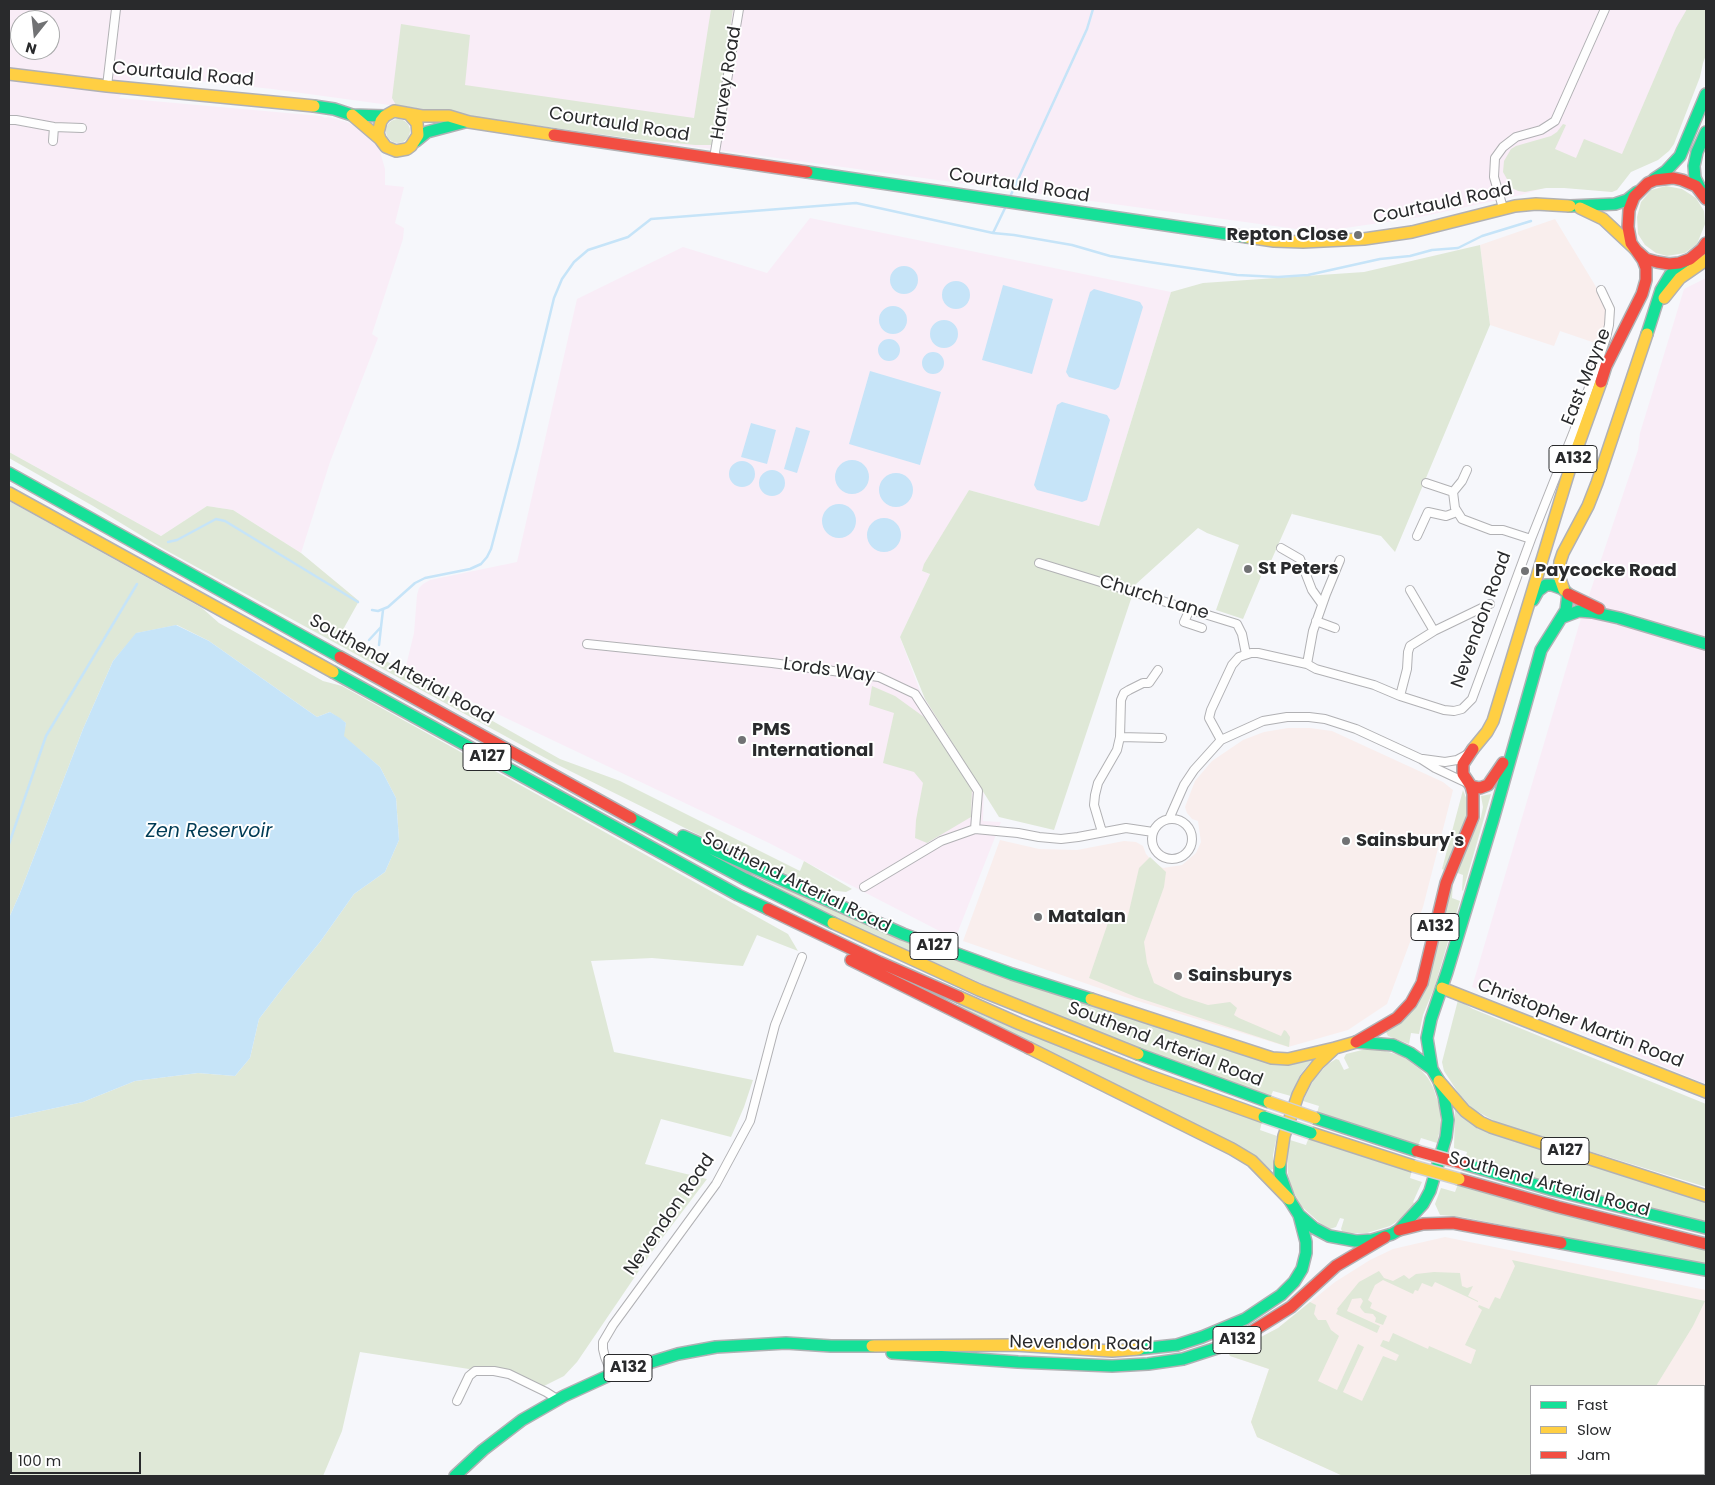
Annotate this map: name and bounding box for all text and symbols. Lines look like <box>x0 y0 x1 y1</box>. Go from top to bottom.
north arrow <box>10 10 60 60</box>
street label: Harvey Road <box>707 25 747 141</box>
text: N <box>23 37 39 60</box>
street label: Courtauld Road <box>111 58 255 92</box>
street label: Courtauld Road <box>547 103 691 147</box>
street label: Courtauld Road <box>947 164 1091 208</box>
street label: Courtauld Road <box>1371 179 1515 229</box>
place label: Repton Close <box>1227 224 1348 246</box>
marker: Repton Close <box>1352 229 1364 241</box>
street label: East Mayne <box>1558 325 1616 429</box>
road number: A132 <box>1549 446 1597 472</box>
street label: Nevendon Road <box>1447 549 1517 691</box>
place label: St Peters <box>1258 558 1339 580</box>
place label: Paycocke Road <box>1535 560 1677 582</box>
marker: St Peters <box>1242 563 1254 575</box>
marker: Paycocke Road <box>1519 565 1531 577</box>
street label: Church Lane <box>1097 571 1211 625</box>
street label: Southend Arterial Road <box>305 610 497 730</box>
street label: Lords Way <box>782 654 876 688</box>
place label: PMS International <box>752 719 874 762</box>
marker: PMS International <box>736 734 748 746</box>
road number: A127 <box>463 744 511 770</box>
water label: Zen Reservoir <box>146 821 272 843</box>
street label: Southend Arterial Road <box>698 828 894 938</box>
place label: Sainsbury's <box>1356 830 1464 852</box>
marker: Sainsbury's <box>1340 835 1352 847</box>
place label: Matalan <box>1048 906 1126 928</box>
marker: Matalan <box>1032 911 1044 923</box>
road number: A132 <box>1411 914 1459 940</box>
road number: A127 <box>910 932 958 959</box>
place label: Sainsburys <box>1188 965 1292 987</box>
marker: Sainsburys <box>1172 970 1184 982</box>
street label: Christopher Martin Road <box>1474 975 1686 1073</box>
street label: Southend Arterial Road <box>1064 998 1266 1092</box>
road number: A127 <box>1541 1138 1589 1164</box>
street label: Southend Arterial Road <box>1446 1148 1652 1222</box>
street label: Nevendon Road <box>620 1150 720 1280</box>
road number: A132 <box>1213 1326 1261 1354</box>
street label: Nevendon Road <box>1009 1332 1153 1356</box>
road number: A132 <box>604 1355 652 1382</box>
legend <box>1530 1385 1705 1475</box>
text: Fast <box>1577 1394 1608 1415</box>
text: Slow <box>1577 1419 1611 1440</box>
scale bar <box>12 1442 144 1474</box>
text: Jam <box>1577 1444 1611 1465</box>
text: 100 m <box>18 1450 61 1471</box>

